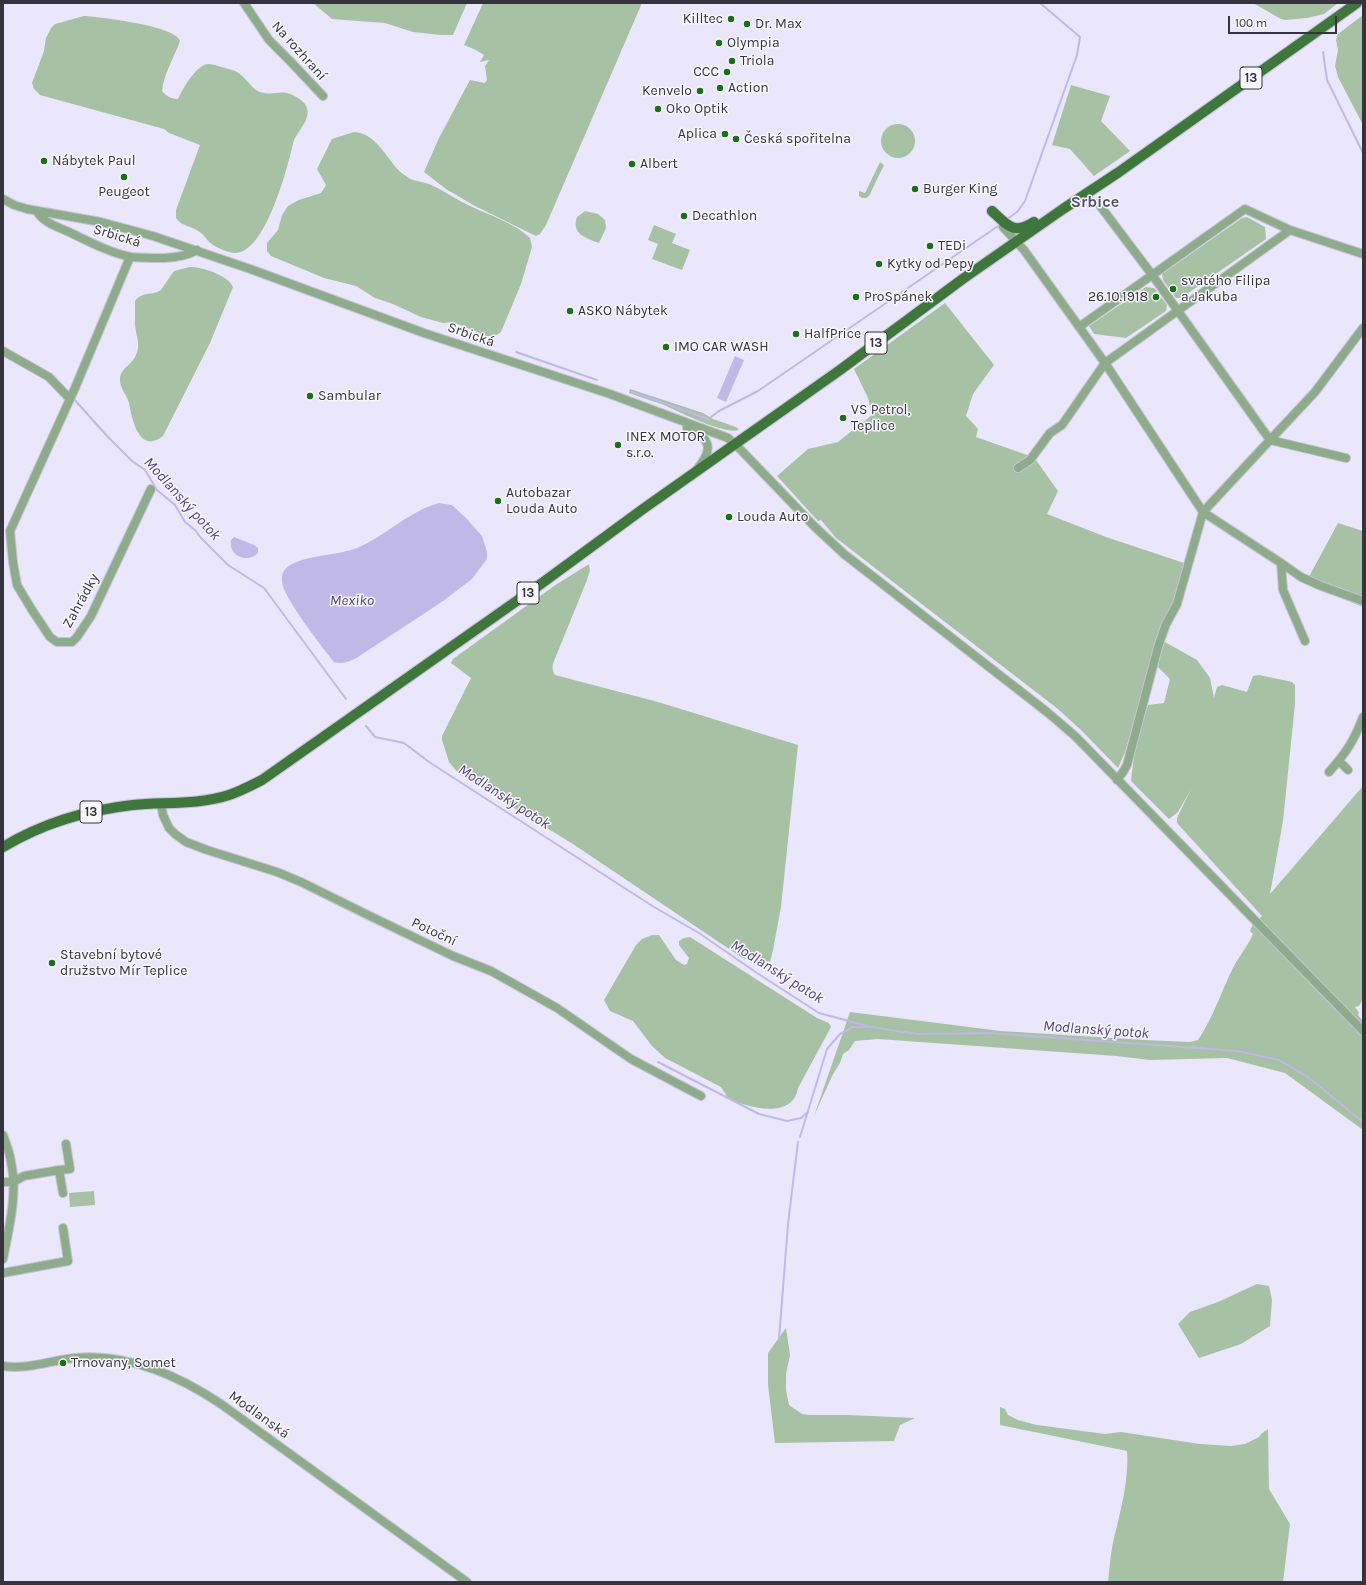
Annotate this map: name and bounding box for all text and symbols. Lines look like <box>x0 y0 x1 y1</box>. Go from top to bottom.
scale bar <box>1230 8 1339 34</box>
place label: Killtec <box>683 11 723 27</box>
marker: Killtec <box>726 14 736 24</box>
place label: Dr. Max <box>755 16 802 32</box>
text: 100 m <box>1235 16 1267 30</box>
street label: Na rozhraní <box>268 18 330 84</box>
marker: Dr. Max <box>742 19 752 29</box>
place label: Olympia <box>727 35 780 51</box>
marker: Olympia <box>714 38 724 48</box>
place label: Triola <box>740 53 774 69</box>
marker: Triola <box>727 56 737 66</box>
place label: CCC <box>693 64 719 80</box>
marker: CCC <box>722 67 732 77</box>
road number: 13 <box>1240 67 1262 89</box>
place label: Action <box>728 80 769 96</box>
place label: Kenvelo <box>642 83 692 99</box>
marker: Action <box>715 83 725 93</box>
marker: Kenvelo <box>695 86 705 96</box>
place label: Oko Optik <box>666 101 728 117</box>
marker: Oko Optik <box>653 104 663 114</box>
place label: Aplica <box>678 126 717 142</box>
marker: Aplica <box>720 129 730 139</box>
place label: Česká spořitelna <box>744 131 851 147</box>
marker: Česká spořitelna <box>731 134 741 144</box>
place label: Nábytek Paul <box>52 153 136 169</box>
marker: Nábytek Paul <box>39 156 49 166</box>
place label: Albert <box>640 156 678 172</box>
marker: Albert <box>627 159 637 169</box>
marker: Peugeot <box>119 172 129 182</box>
place label: Burger King <box>923 181 998 197</box>
place label: Peugeot <box>98 184 150 200</box>
marker: Burger King <box>910 184 920 194</box>
district label: Srbice <box>1071 192 1119 212</box>
place label: Decathlon <box>692 208 757 224</box>
marker: Decathlon <box>679 211 689 221</box>
street label: Srbická <box>91 221 143 251</box>
place label: TEDi <box>938 238 966 254</box>
marker: TEDi <box>925 241 935 251</box>
place label: Kytky od Pepy <box>887 256 974 272</box>
marker: Kytky od Pepy <box>874 259 884 269</box>
place label: svatého Filipa a Jakuba <box>1181 273 1270 306</box>
marker: svatého Filipa a Jakuba <box>1168 284 1178 294</box>
place label: ProSpánek <box>864 289 932 305</box>
place label: 26.10.1918 <box>1088 289 1148 305</box>
marker: ProSpánek <box>851 292 861 302</box>
marker: 26.10.1918 <box>1151 292 1161 302</box>
place label: ASKO Nábytek <box>578 303 668 319</box>
marker: ASKO Nábytek <box>565 306 575 316</box>
street label: Srbická <box>445 319 497 351</box>
place label: HalfPrice <box>804 326 861 342</box>
marker: HalfPrice <box>791 329 801 339</box>
road number: 13 <box>865 332 887 354</box>
place label: IMO CAR WASH <box>674 339 769 355</box>
marker: IMO CAR WASH <box>661 342 671 352</box>
place label: Sambular <box>318 388 381 404</box>
marker: Sambular <box>305 391 315 401</box>
place label: VS Petrol, Teplice <box>851 402 910 434</box>
marker: VS Petrol, Teplice <box>838 413 848 423</box>
place label: INEX MOTOR s.r.o. <box>626 429 705 462</box>
marker: INEX MOTOR s.r.o. <box>613 440 623 450</box>
water label: Modlanský potok <box>140 454 224 544</box>
place label: Autobazar Louda Auto <box>506 485 577 518</box>
marker: Autobazar Louda Auto <box>493 496 503 506</box>
place label: Louda Auto <box>737 509 808 525</box>
marker: Louda Auto <box>724 512 734 522</box>
street label: Zahrádky <box>59 571 103 631</box>
road number: 13 <box>517 582 539 604</box>
water label: Mexiko <box>330 592 374 610</box>
water label: Modlanský potok <box>455 761 553 833</box>
road number: 13 <box>80 801 102 823</box>
street label: Potoční <box>409 914 459 950</box>
water label: Modlanský potok <box>727 936 827 1008</box>
place label: Stavební bytové družstvo Mír Teplice <box>60 947 187 980</box>
marker: Stavební bytové družstvo Mír Teplice <box>47 958 57 968</box>
water label: Modlanský potok <box>1042 1017 1150 1043</box>
place label: Trnovany, Somet <box>71 1355 176 1371</box>
marker: Trnovany, Somet <box>58 1358 68 1368</box>
street label: Modlanská <box>225 1387 293 1443</box>

